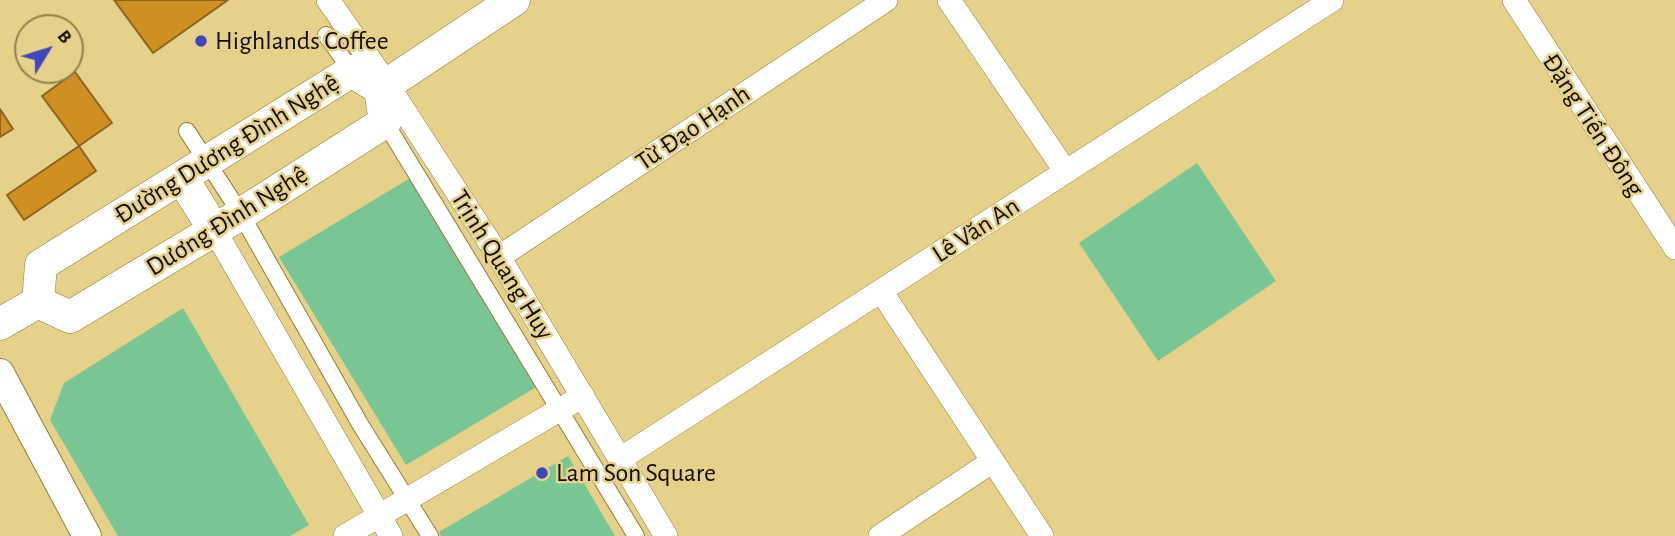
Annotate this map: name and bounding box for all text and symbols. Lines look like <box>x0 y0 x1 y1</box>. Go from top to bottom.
north arrow <box>14 14 84 84</box>
place label: Highlands Coffee <box>215 25 389 57</box>
text: B <box>53 27 75 47</box>
marker: Highlands Coffee <box>193 33 209 49</box>
street label: Đặng Tiến Đông <box>1535 48 1651 202</box>
street label: Đường Dương Đình Nghệ <box>109 67 345 231</box>
street label: Từ Đạo Hạnh <box>630 78 756 178</box>
street label: Dương Đình Nghệ <box>140 159 314 283</box>
street label: Trịnh Quang Huy <box>444 184 560 346</box>
street label: Lê Văn An <box>927 190 1025 270</box>
place label: Lam Son Square <box>556 457 716 489</box>
marker: Lam Son Square <box>534 465 550 481</box>

